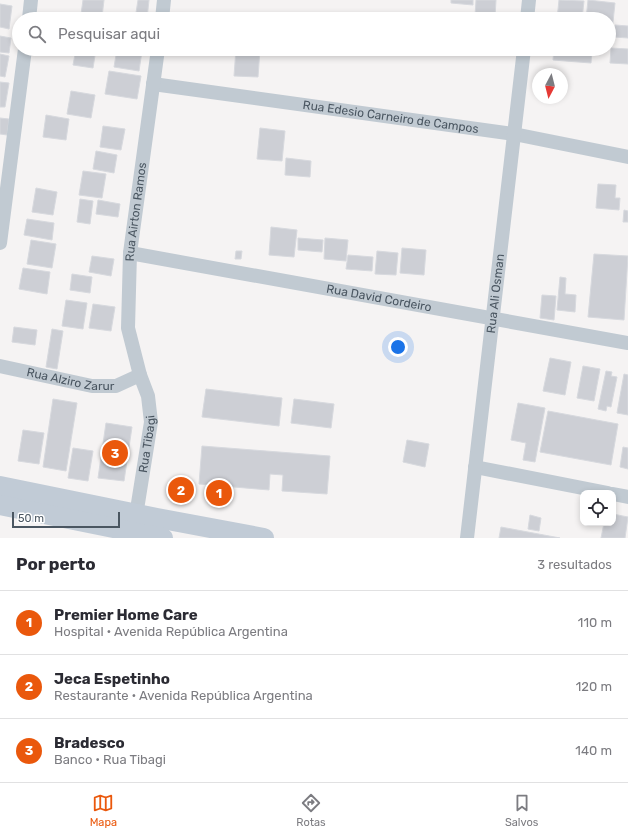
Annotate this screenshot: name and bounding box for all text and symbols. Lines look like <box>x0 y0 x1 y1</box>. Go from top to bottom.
search box <box>12 12 616 56</box>
icon: search <box>26 23 48 45</box>
text: Pesquisar aqui <box>58 25 160 43</box>
north arrow <box>532 68 568 104</box>
street label: Rua Edesio Carneiro de Campos <box>302 98 480 136</box>
street label: Rua Airton Ramos <box>123 161 149 262</box>
street label: Rua Ali Osman <box>484 253 507 334</box>
street label: Rua David Cordeiro <box>325 282 433 314</box>
your location <box>388 337 408 357</box>
street label: Rua Alziro Zarur <box>25 365 115 393</box>
street label: Rua Tibagi <box>136 414 158 474</box>
pin: 3 <box>102 438 128 468</box>
pin: 2 <box>168 475 194 505</box>
pin: 1 <box>206 478 232 508</box>
map controls <box>580 490 616 526</box>
button: locate <box>580 490 616 526</box>
scale bar <box>12 510 120 529</box>
text: 50 m <box>18 512 44 525</box>
text: Por perto <box>16 554 96 574</box>
text: 3 resultados <box>537 557 612 572</box>
text: Premier Home Care <box>54 606 198 624</box>
text: 1 <box>26 615 32 630</box>
text: 110 m <box>578 615 612 630</box>
text: Hospital · Avenida República Argentina <box>54 624 288 639</box>
text: Jeca Espetinho <box>54 670 170 688</box>
text: 2 <box>25 679 33 694</box>
text: 120 m <box>576 679 612 694</box>
text: Restaurante · Avenida República Argentina <box>54 688 313 703</box>
text: Bradesco <box>54 734 125 752</box>
text: 3 <box>25 743 33 758</box>
text: 140 m <box>575 743 612 758</box>
text: Banco · Rua Tibagi <box>54 752 166 767</box>
tab: Mapa <box>90 792 117 829</box>
tab: Rotas <box>296 792 326 829</box>
tab: Salvos <box>505 792 538 829</box>

